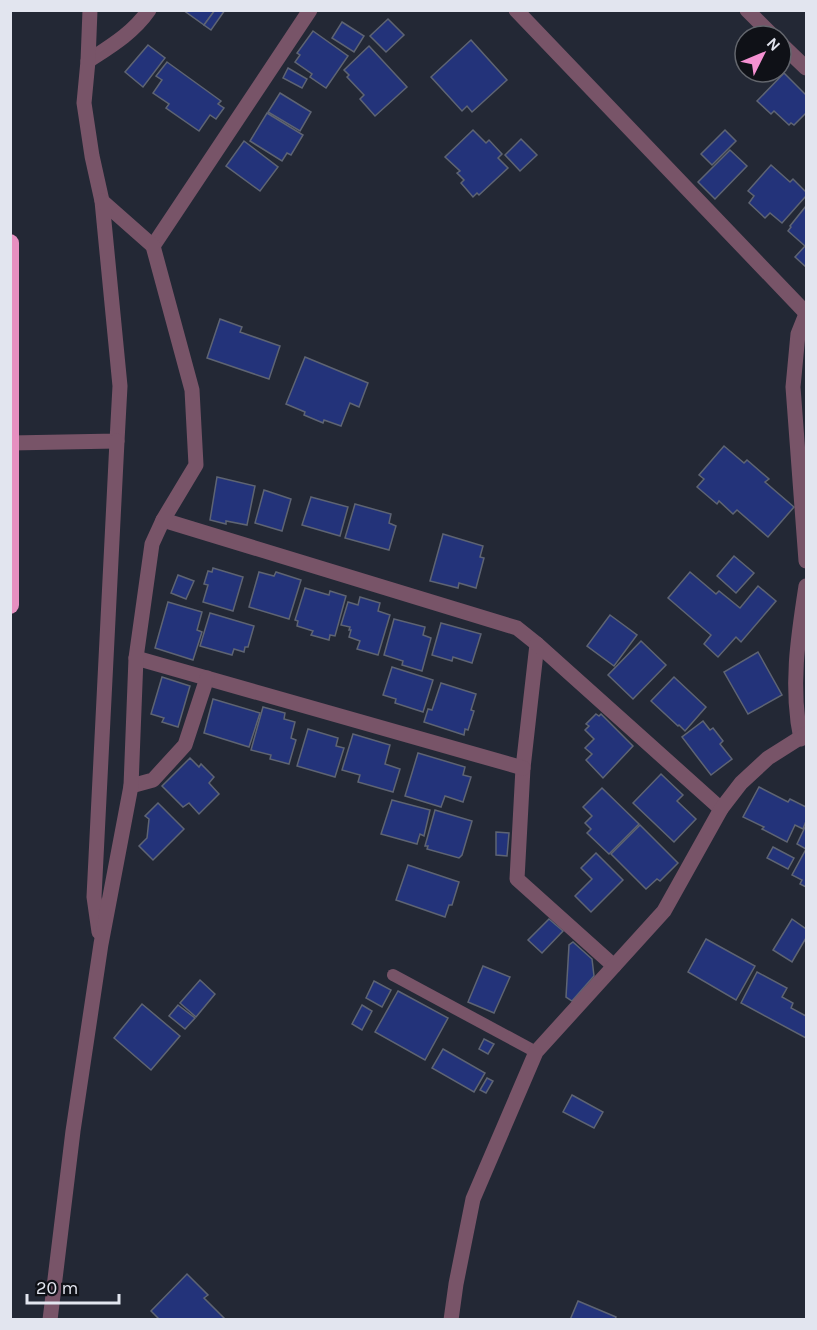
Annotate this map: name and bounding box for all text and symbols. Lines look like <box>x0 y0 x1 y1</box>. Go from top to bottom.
north arrow <box>733 24 793 84</box>
text: N <box>763 33 784 55</box>
scale bar <box>27 1267 118 1305</box>
text: 20 m <box>36 1277 78 1299</box>

